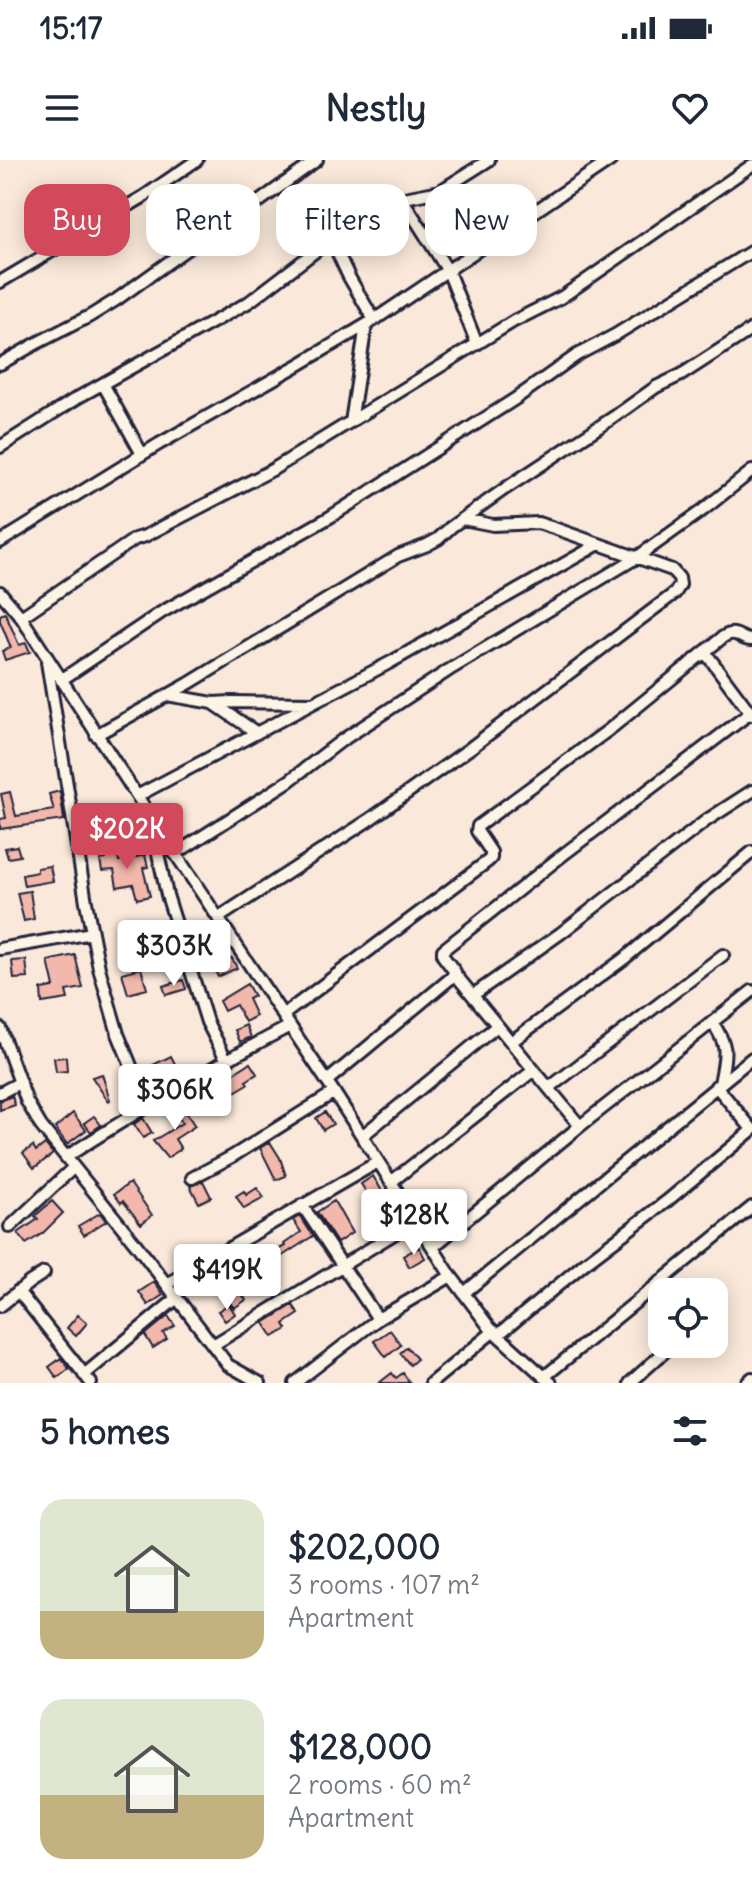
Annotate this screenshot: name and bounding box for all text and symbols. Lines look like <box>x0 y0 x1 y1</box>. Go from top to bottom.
text: 15:17 <box>40 9 103 47</box>
icon: menu <box>40 86 84 130</box>
text: Nestly <box>325 86 427 131</box>
icon: heart <box>668 86 712 130</box>
chip: Buy <box>24 184 130 256</box>
chip: Rent <box>146 184 260 256</box>
chip: Filters <box>276 184 409 256</box>
chip: New <box>425 184 537 256</box>
pin: $202K <box>71 803 183 871</box>
text: $202K <box>89 812 165 845</box>
pin: $303K <box>118 920 230 988</box>
text: $303K <box>135 929 213 962</box>
pin: $306K <box>119 1064 231 1132</box>
text: $306K <box>136 1073 214 1106</box>
pin: $128K <box>358 1189 470 1257</box>
text: $128K <box>379 1198 449 1231</box>
pin: $419K <box>171 1244 283 1312</box>
text: $419K <box>192 1253 262 1286</box>
map controls <box>648 1278 728 1358</box>
button: locate <box>648 1278 728 1358</box>
icon: filters <box>668 1409 712 1453</box>
text: 5 homes <box>40 1410 170 1453</box>
text: $202,000 <box>288 1525 441 1568</box>
icon: home <box>104 1531 200 1627</box>
text: 3 rooms · 107 m² <box>288 1568 480 1601</box>
text: Apartment <box>288 1601 414 1634</box>
text: $128,000 <box>288 1725 432 1768</box>
icon: home <box>104 1731 200 1827</box>
text: 2 rooms · 60 m² <box>288 1768 472 1801</box>
text: Apartment <box>288 1801 414 1834</box>

